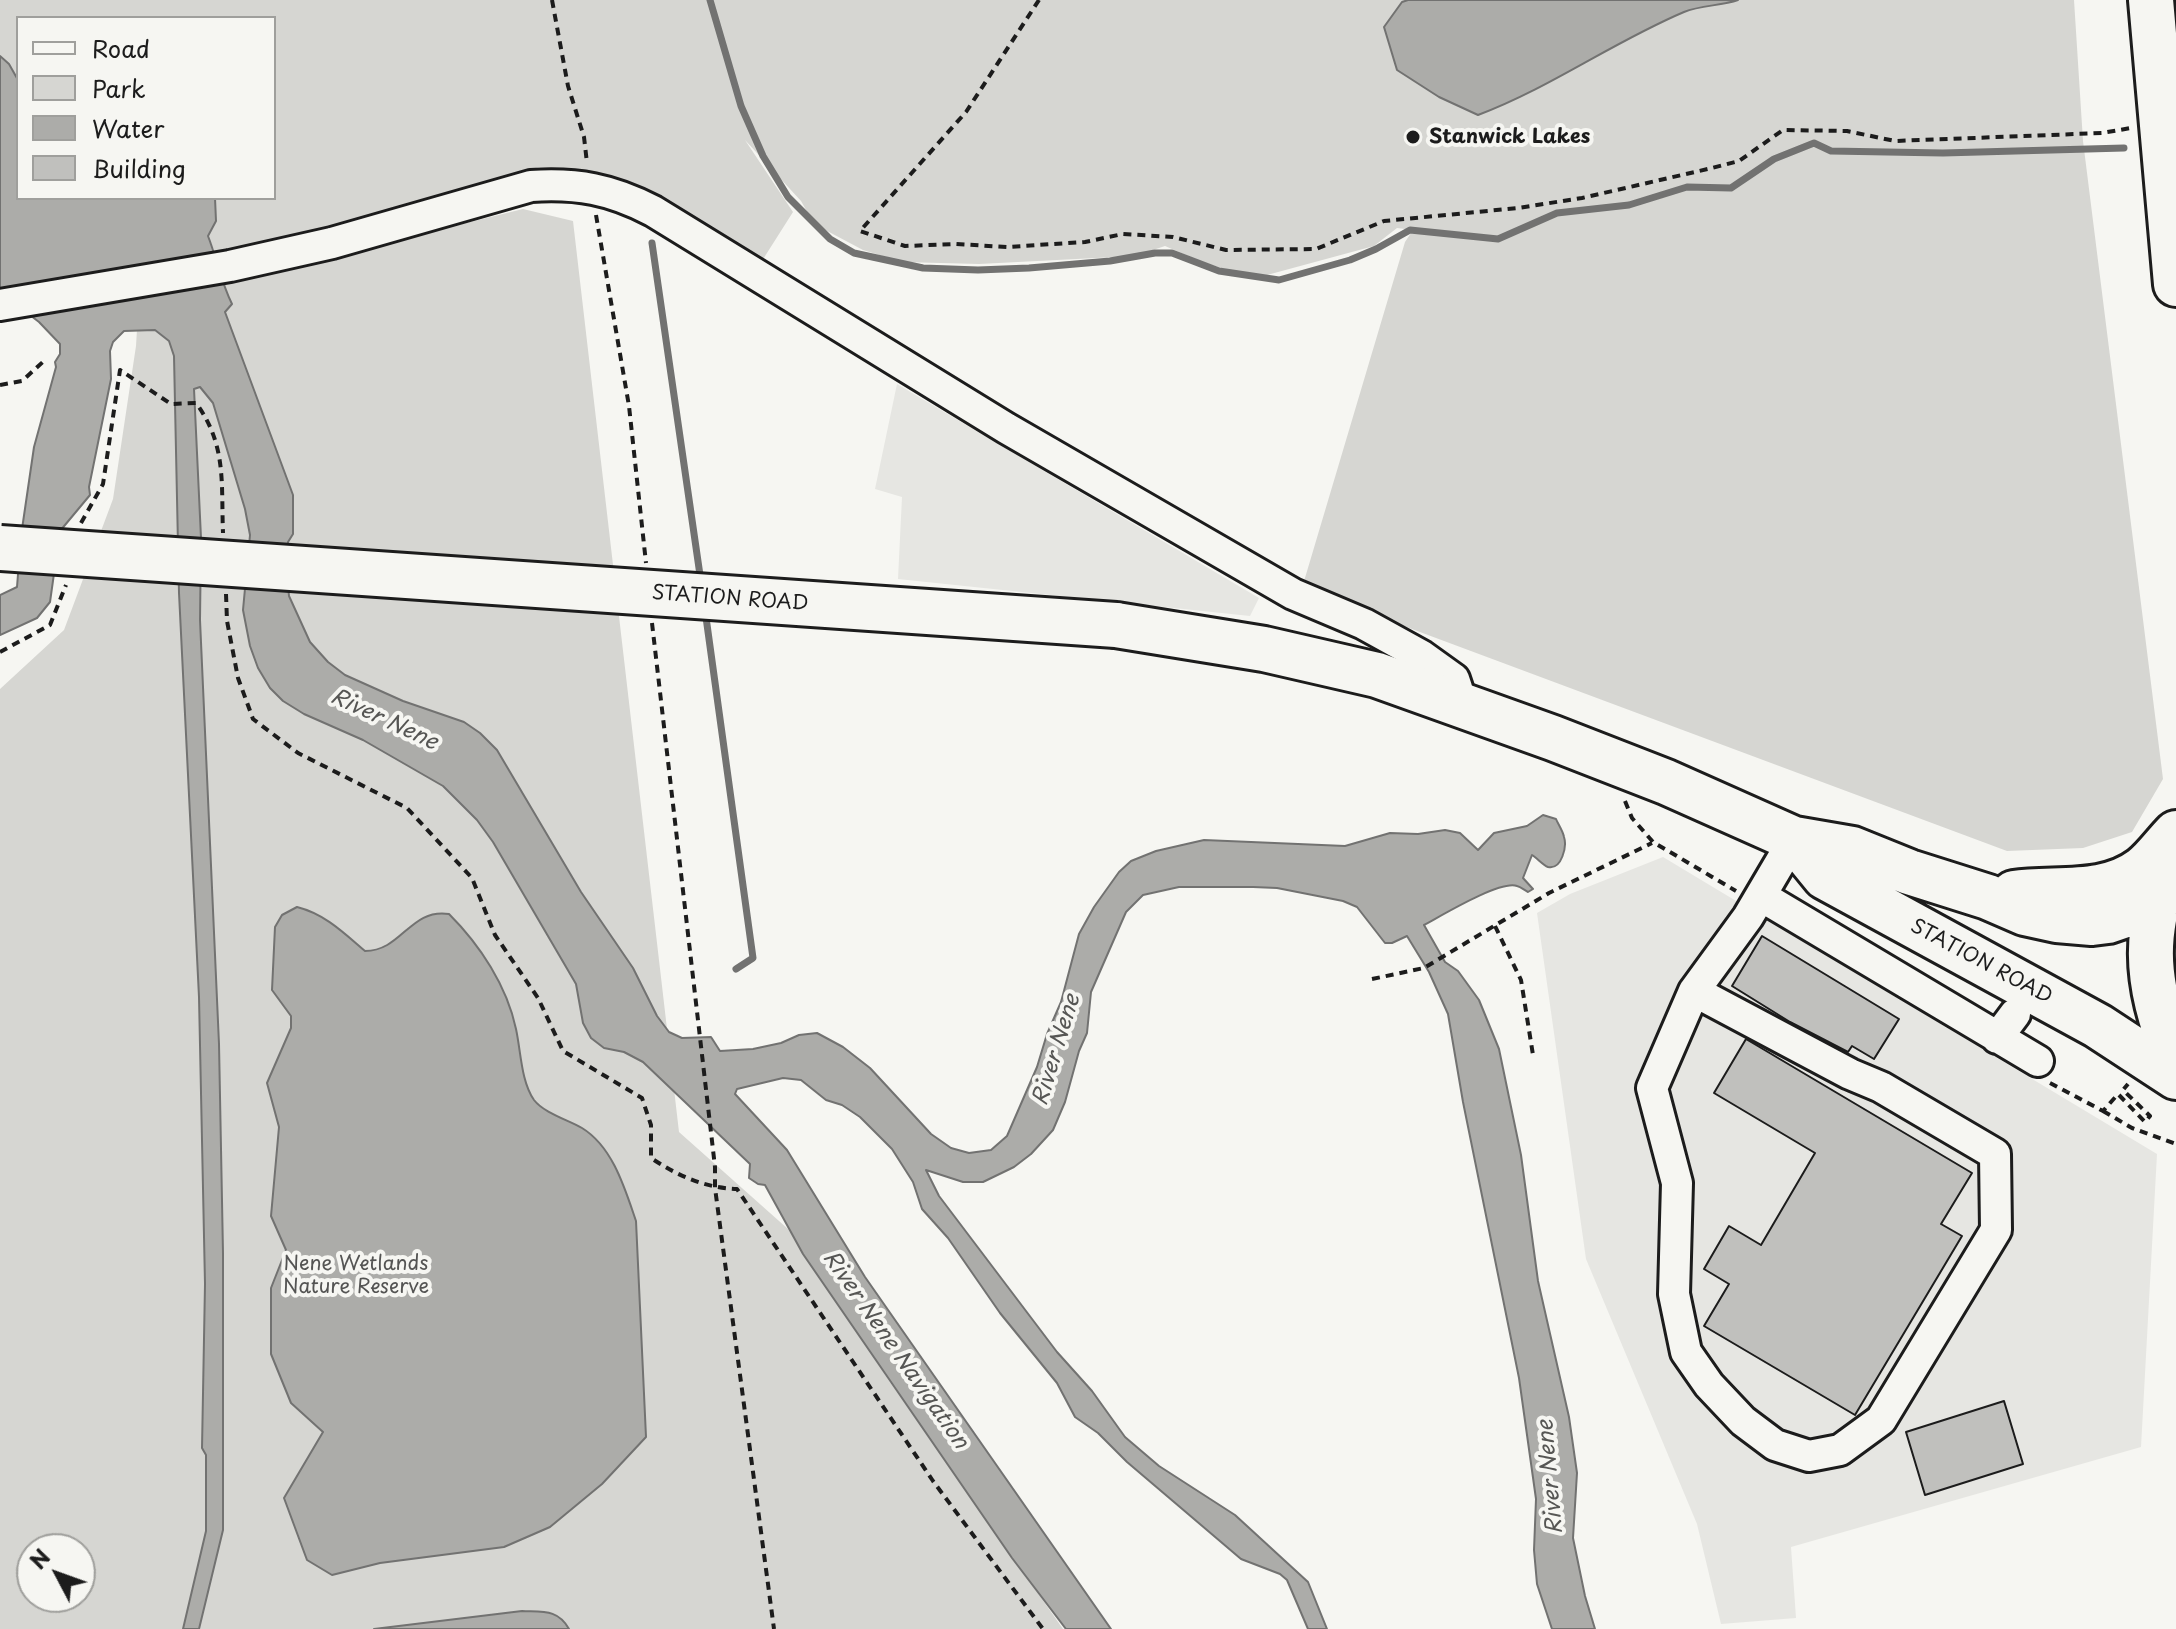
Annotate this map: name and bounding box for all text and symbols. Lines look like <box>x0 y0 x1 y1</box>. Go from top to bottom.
legend <box>16 16 276 200</box>
text: Road <box>92 30 150 66</box>
text: Park <box>92 70 146 106</box>
text: Water <box>92 110 164 146</box>
place label: Stanwick Lakes <box>1429 125 1590 149</box>
marker: Stanwick Lakes <box>1404 128 1422 146</box>
text: Building <box>92 150 186 186</box>
street label: STATION ROAD <box>651 582 809 616</box>
water label: River Nene <box>326 684 442 756</box>
street label: STATION ROAD <box>1906 914 2056 1010</box>
water label: River Nene <box>1028 991 1086 1109</box>
water label: River Nene Navigation <box>817 1246 973 1454</box>
park label: Nene Wetlands Nature Reserve <box>283 1252 429 1299</box>
water label: River Nene <box>1533 1419 1569 1535</box>
north arrow <box>16 1533 96 1613</box>
text: N <box>21 1541 57 1576</box>

